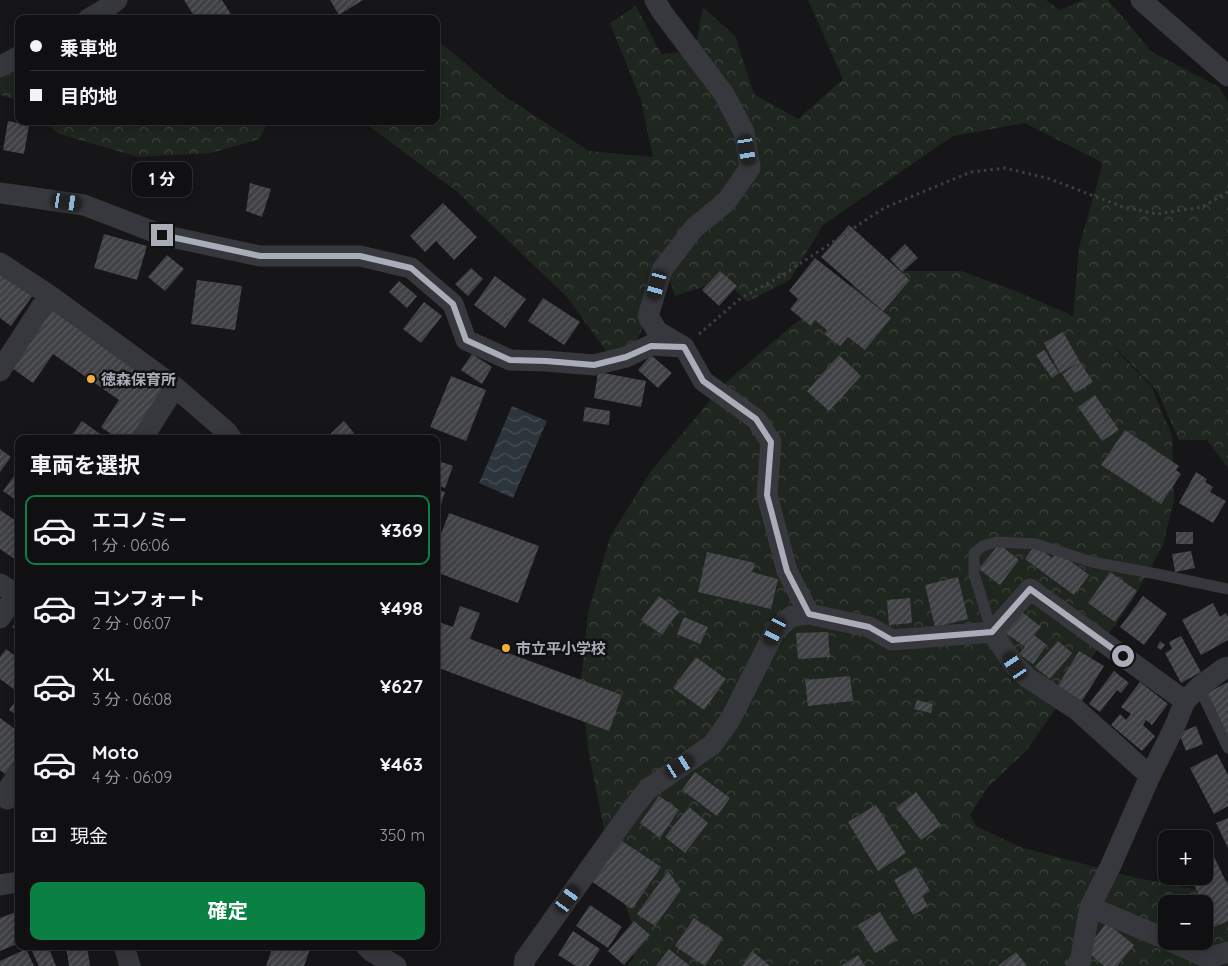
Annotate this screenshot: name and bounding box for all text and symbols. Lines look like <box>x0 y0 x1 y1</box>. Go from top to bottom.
text: 乗車地 <box>60 36 117 60</box>
text: 目的地 <box>60 84 117 108</box>
car <box>737 134 756 166</box>
callout: 1 分 <box>132 162 192 198</box>
text: 1 分 <box>149 169 175 189</box>
car <box>51 192 82 212</box>
route end <box>151 224 173 246</box>
car <box>645 269 668 301</box>
place label: 徳森保育所 <box>101 370 176 389</box>
marker: 徳森保育所 <box>85 373 97 385</box>
text: 車両を選択 <box>30 451 140 479</box>
icon: car <box>32 508 77 553</box>
text: エコノミー <box>92 508 187 532</box>
text: ¥369 <box>380 518 423 542</box>
text: 1 分 · 06:06 <box>92 535 169 555</box>
icon: car <box>32 586 77 631</box>
text: コンフォート <box>92 586 205 610</box>
text: ¥498 <box>380 596 423 620</box>
text: 2 分 · 06:07 <box>92 613 171 633</box>
car <box>761 614 788 648</box>
place label: 市立平小学校 <box>516 639 606 658</box>
marker: 市立平小学校 <box>500 642 512 654</box>
route start <box>1112 645 1134 667</box>
car <box>1000 649 1029 683</box>
text: XL <box>92 662 115 686</box>
icon: car <box>32 664 77 709</box>
text: ¥627 <box>380 674 423 698</box>
text: 3 分 · 06:08 <box>92 689 172 709</box>
text: Moto <box>92 740 139 764</box>
icon: car <box>32 742 77 787</box>
text: ¥463 <box>380 752 423 776</box>
car <box>663 752 696 780</box>
text: 4 分 · 06:09 <box>92 767 172 787</box>
icon: cash <box>30 821 58 849</box>
text: 現金 <box>70 824 108 848</box>
text: 350 m <box>379 825 425 845</box>
map controls <box>1158 830 1213 950</box>
button: + <box>1158 830 1213 885</box>
button: 確定 <box>30 882 425 940</box>
car <box>553 882 582 916</box>
button: − <box>1158 895 1213 950</box>

